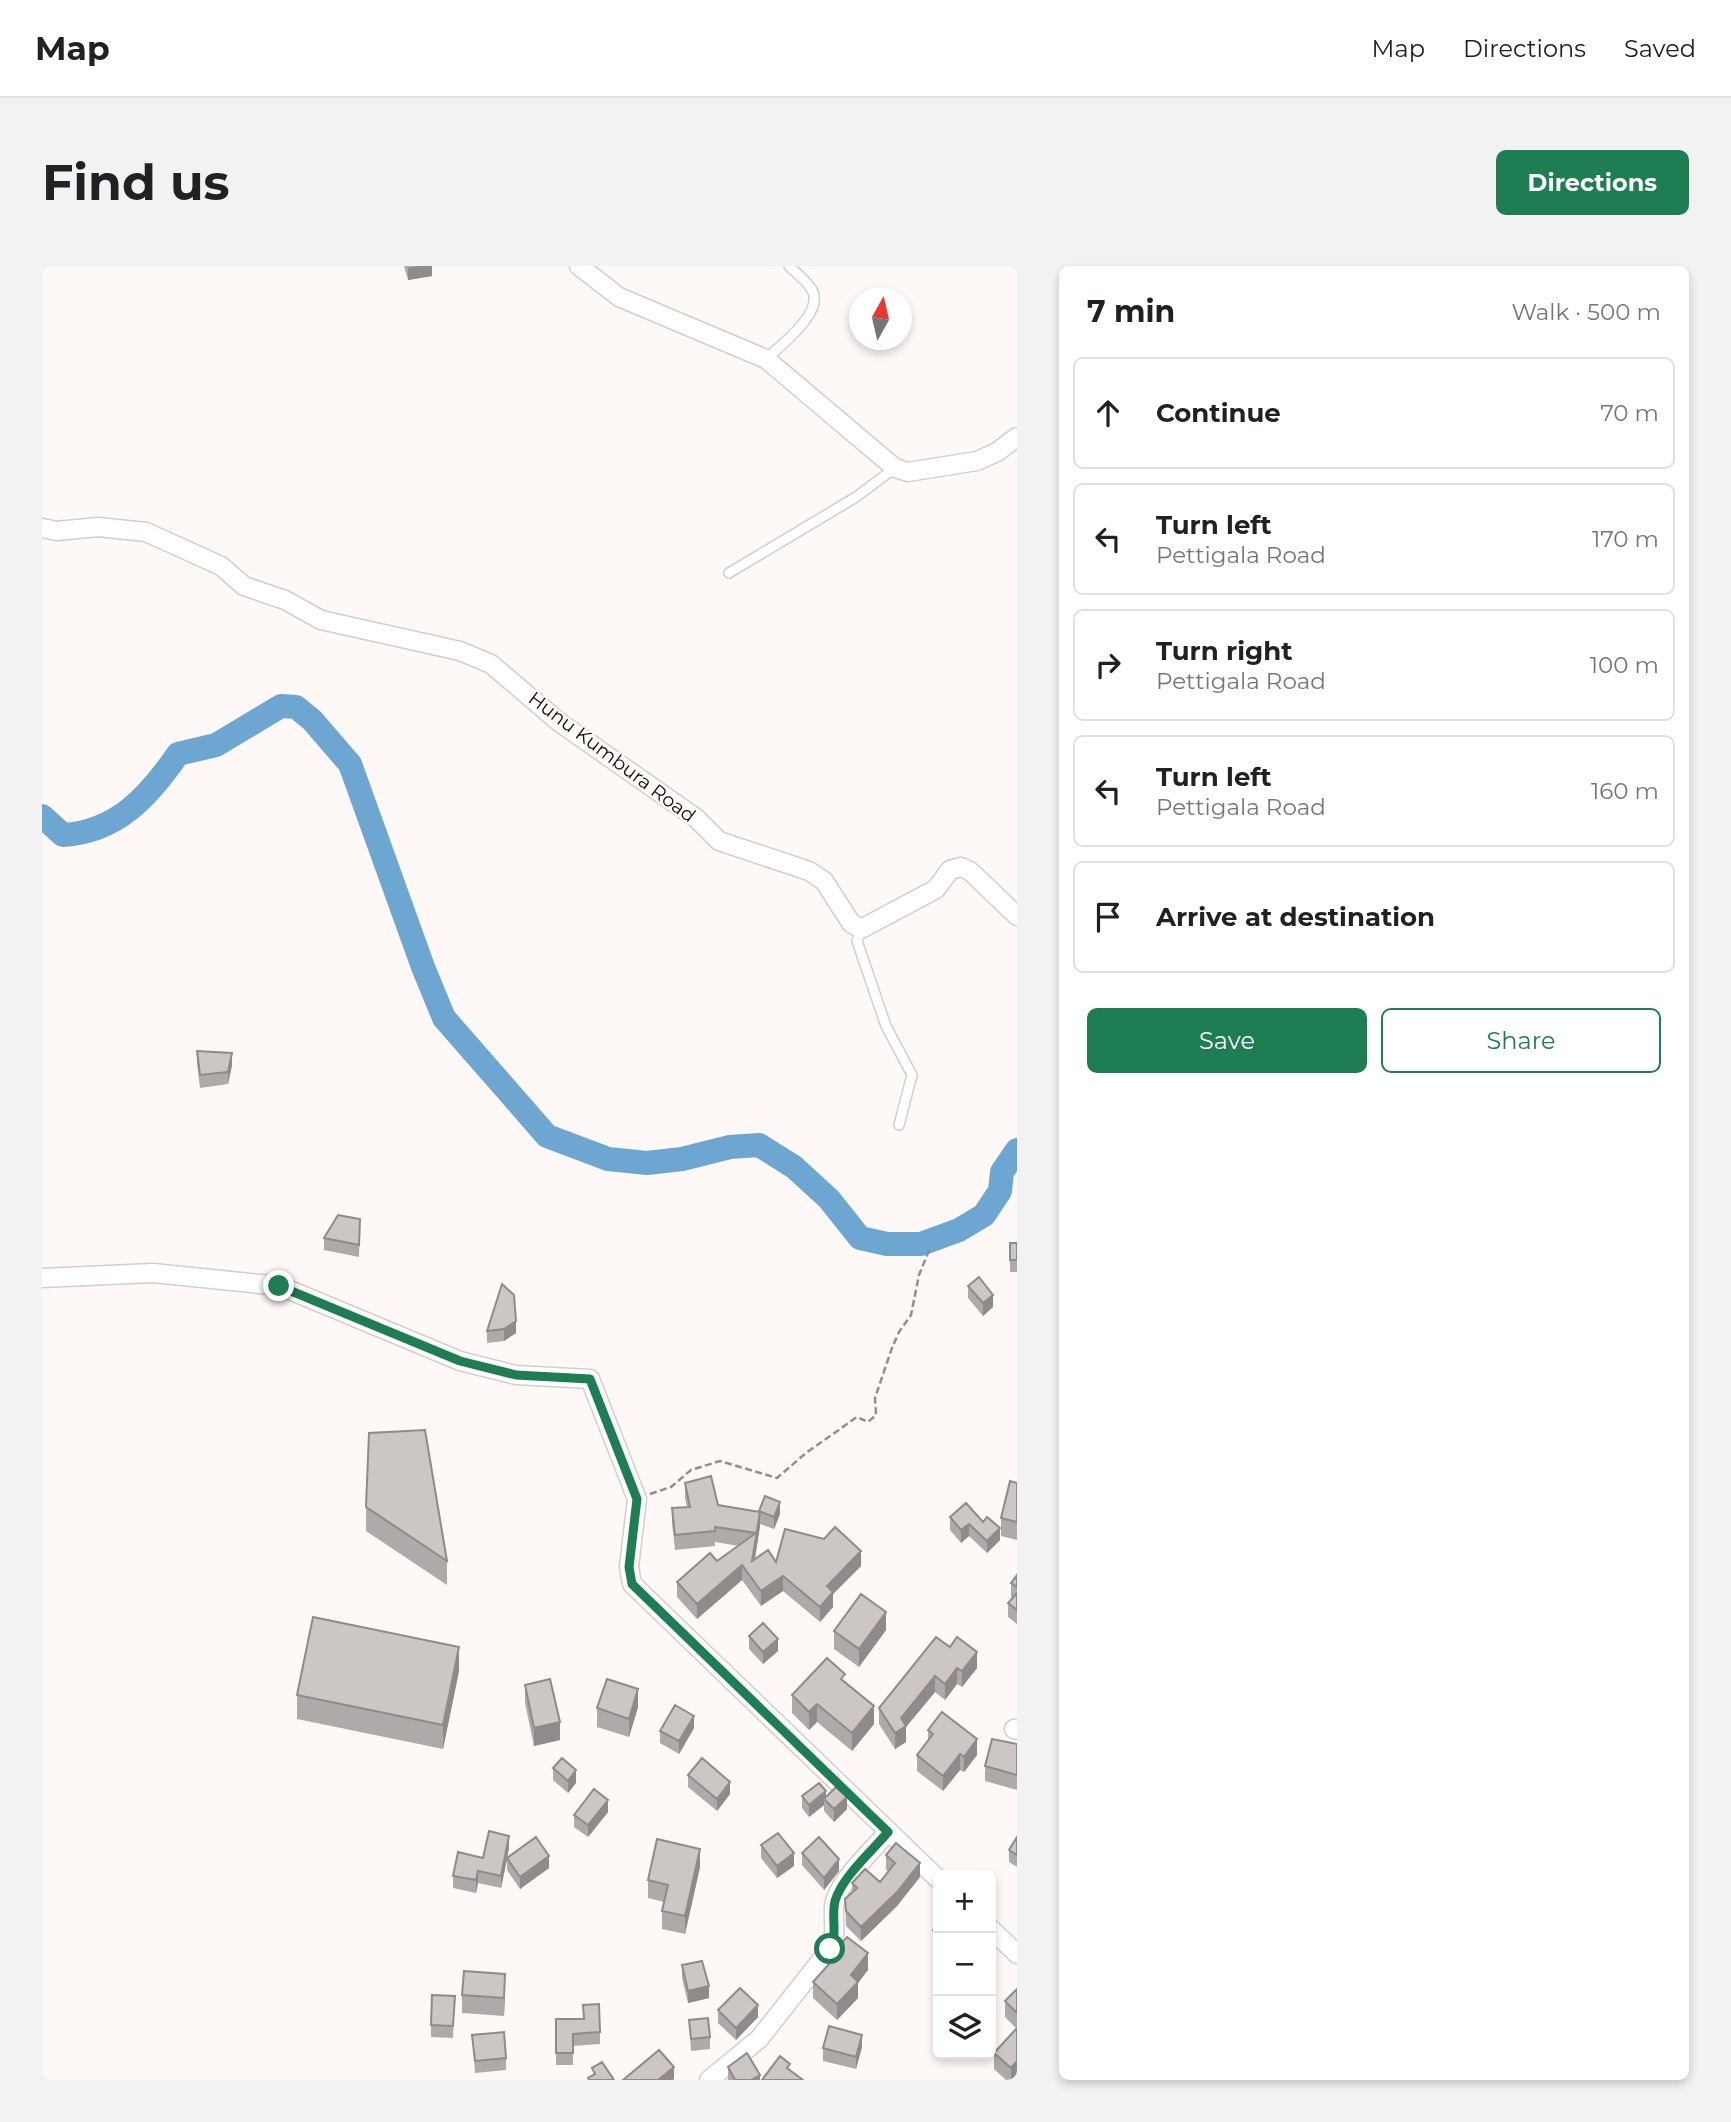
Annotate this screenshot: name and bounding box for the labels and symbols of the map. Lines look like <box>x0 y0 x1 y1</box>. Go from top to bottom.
north arrow <box>849 287 912 350</box>
street label: Hunu Kumbura Road <box>524 687 700 827</box>
route end <box>263 1270 294 1301</box>
route start <box>814 1933 845 1964</box>

